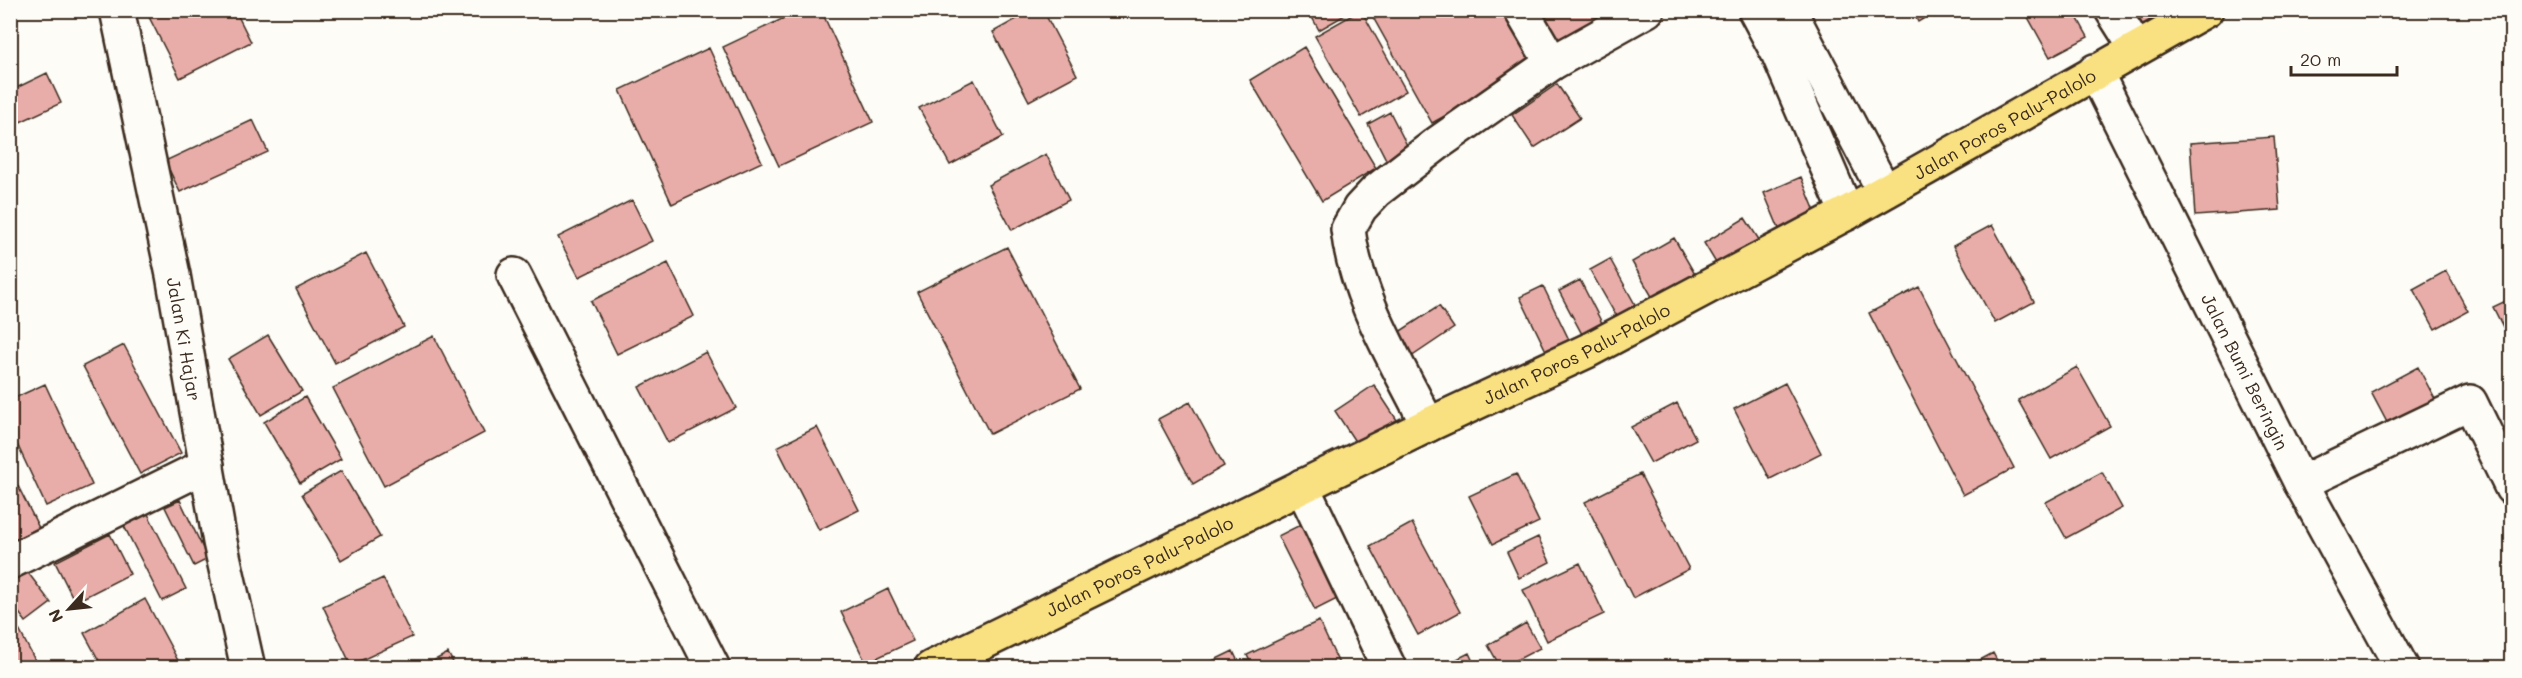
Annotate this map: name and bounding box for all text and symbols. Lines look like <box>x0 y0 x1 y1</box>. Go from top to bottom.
scale bar <box>2291 39 2398 77</box>
text: 20 m <box>2300 47 2341 71</box>
street label: Jalan Poros Palu-Palolo <box>1909 63 2100 185</box>
street label: Jalan Ki Hajar <box>162 275 207 403</box>
street label: Jalan Bumi Beringin <box>2196 289 2294 454</box>
street label: Jalan Poros Palu-Palolo <box>1479 297 1674 410</box>
street label: Jalan Poros Palu-Palolo <box>1042 510 1237 622</box>
north arrow <box>39 579 99 639</box>
text: N <box>43 606 67 626</box>

